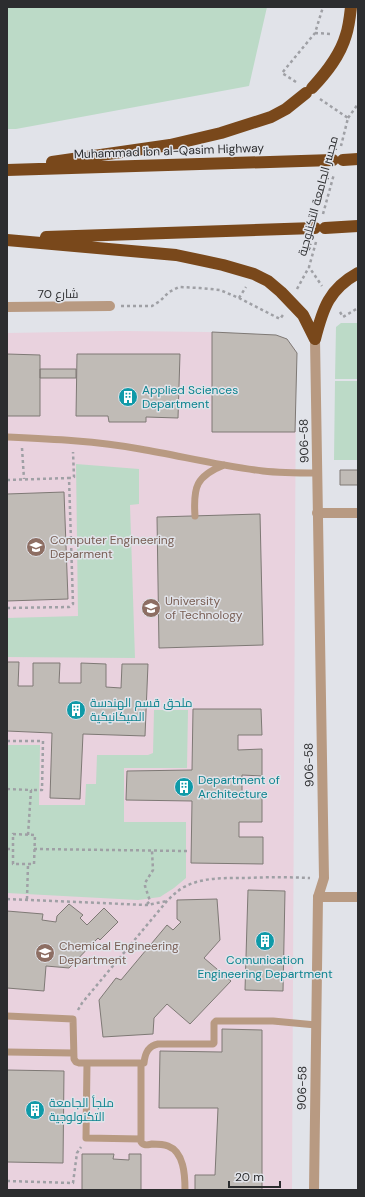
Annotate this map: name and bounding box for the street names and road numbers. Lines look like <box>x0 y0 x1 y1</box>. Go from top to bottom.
street label: مجسر الجامعة التكنلوجية <box>294 134 342 258</box>
street label: Muhammad ibn al-Qasim Highway <box>74 140 265 162</box>
street label: شارع 70 <box>38 286 79 302</box>
street label: 906-58 <box>296 419 312 463</box>
street label: 906-58 <box>301 743 317 787</box>
street label: 906-58 <box>294 1066 310 1110</box>

